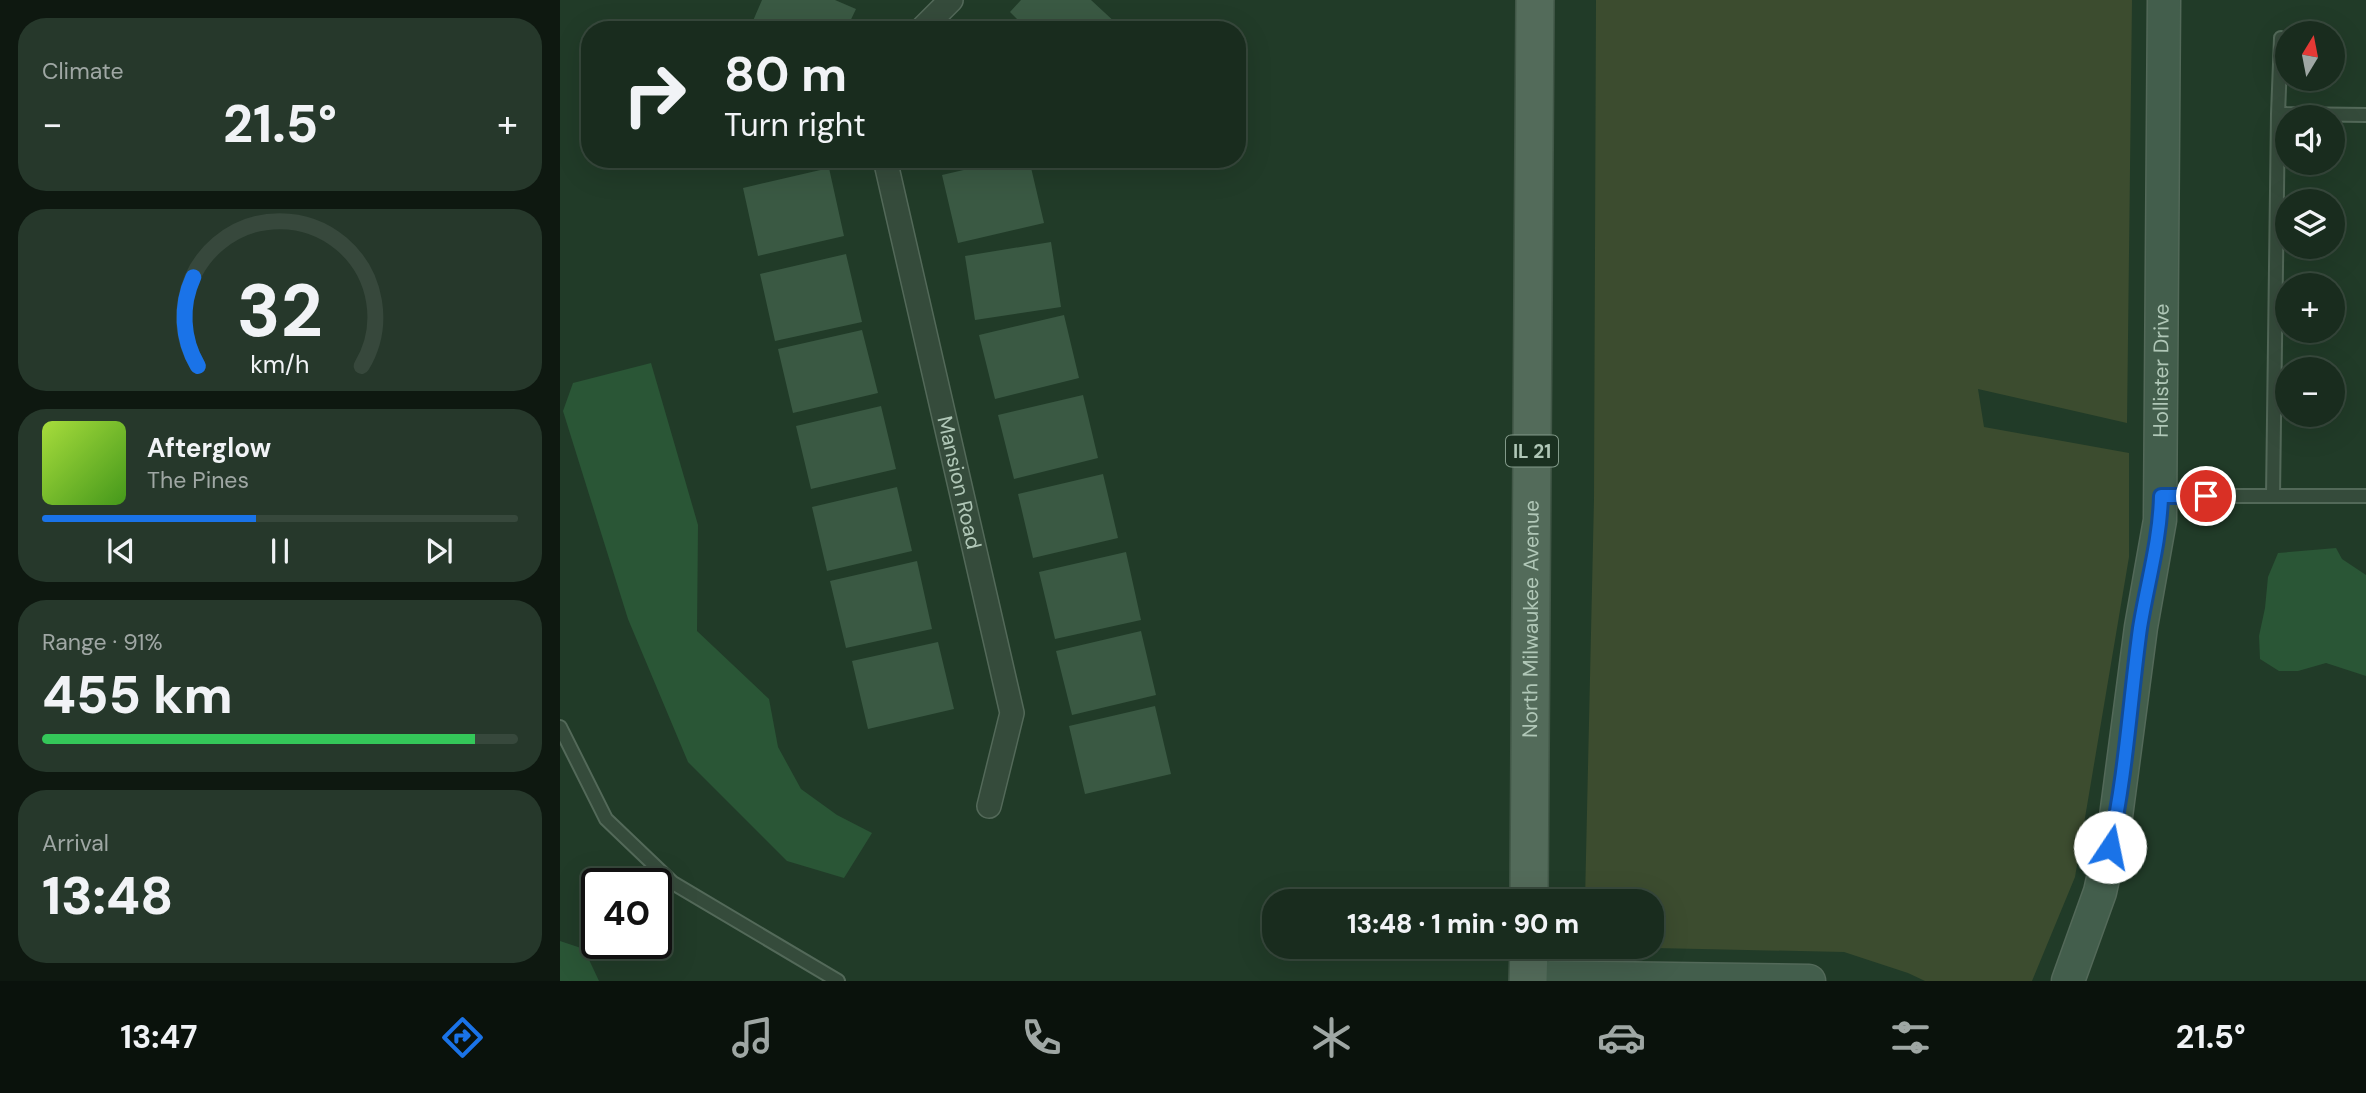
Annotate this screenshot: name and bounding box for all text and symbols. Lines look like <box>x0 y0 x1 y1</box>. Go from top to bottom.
north arrow <box>2275 21 2345 91</box>
map controls <box>2275 21 2345 427</box>
text: 80 m <box>724 42 847 106</box>
icon: right <box>609 49 700 140</box>
text: Climate <box>42 56 124 86</box>
text: 21.5° <box>223 90 337 158</box>
text: − <box>42 99 63 149</box>
text: + <box>497 99 518 149</box>
text: Turn right <box>724 104 866 146</box>
button: sound <box>2275 105 2345 175</box>
button: layers <box>2275 189 2345 259</box>
text: 32 <box>237 264 323 359</box>
button: + <box>2275 273 2345 343</box>
street label: Hollister Drive <box>2147 303 2176 438</box>
text: km/h <box>250 348 310 381</box>
button: − <box>2275 357 2345 427</box>
street label: Mansion Road <box>930 413 988 552</box>
text: Afterglow <box>147 431 271 465</box>
road number: IL 21 <box>1506 436 1558 466</box>
text: The Pines <box>147 465 249 495</box>
pin <box>2176 466 2236 526</box>
icon: arrive <box>2187 477 2225 515</box>
street label: North Milwaukee Avenue <box>1516 500 1546 738</box>
icon: previous <box>102 532 140 570</box>
icon: pause <box>261 532 299 570</box>
icon: next <box>420 532 458 570</box>
text: Range · 91% <box>42 627 163 657</box>
text: 455 km <box>42 661 233 729</box>
position arrow <box>2073 810 2147 884</box>
text: Arrival <box>42 828 109 858</box>
text: 13:48 <box>42 862 173 930</box>
speed limit sign: 40 <box>581 868 672 959</box>
text: 13:48 · 1 min · 90 m <box>1347 907 1579 941</box>
icon: directions <box>438 1013 487 1062</box>
icon: music <box>728 1013 777 1062</box>
icon: phone <box>1017 1013 1066 1062</box>
icon: climate <box>1307 1013 1356 1062</box>
icon: car <box>1597 1013 1646 1062</box>
icon: filters <box>1886 1013 1935 1062</box>
text: 13:47 <box>120 1016 197 1058</box>
text: 21.5° <box>2176 1016 2246 1058</box>

